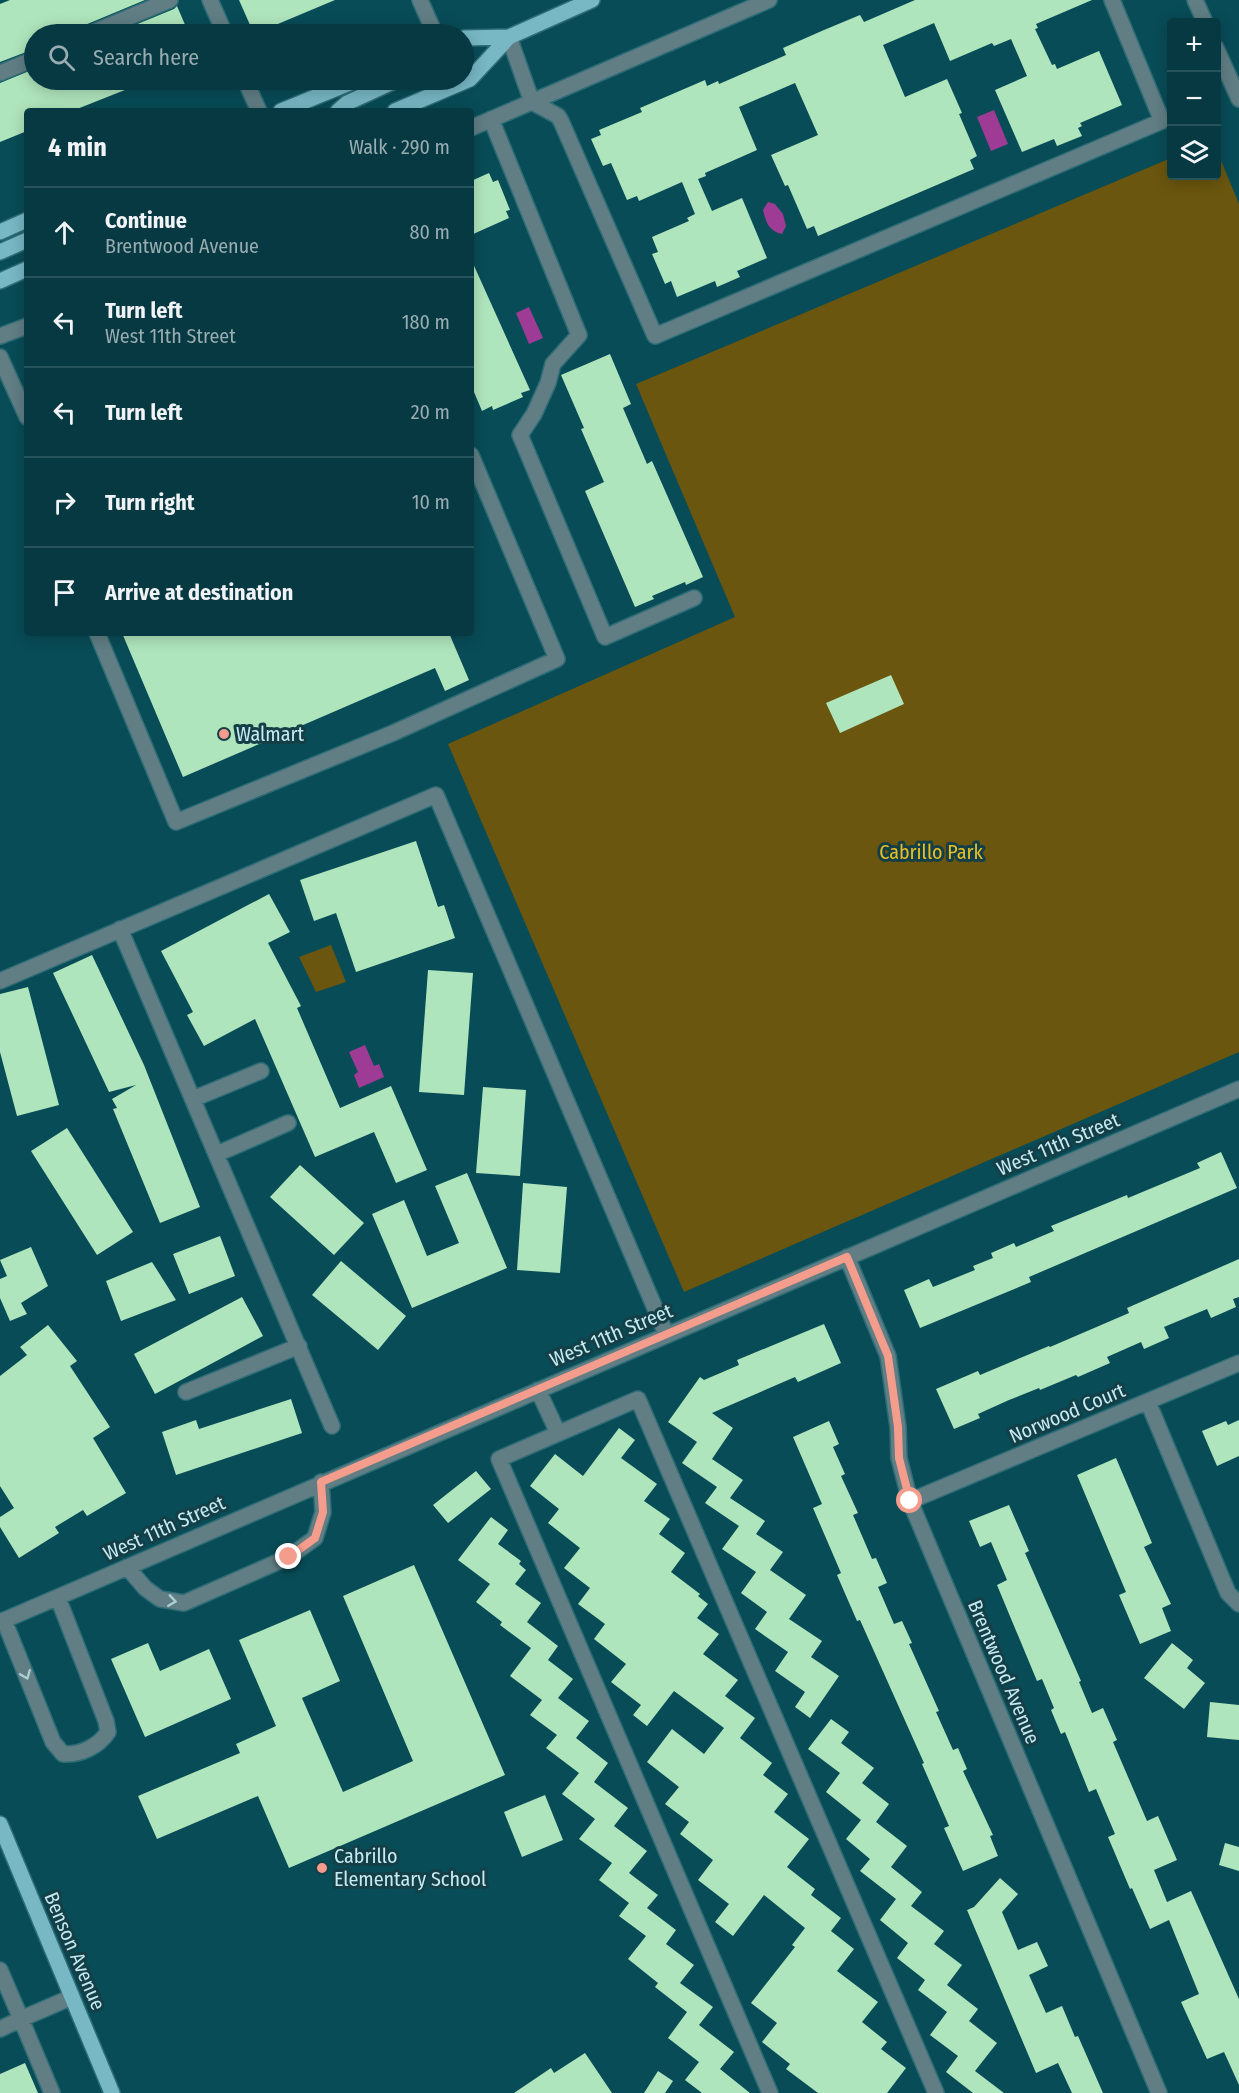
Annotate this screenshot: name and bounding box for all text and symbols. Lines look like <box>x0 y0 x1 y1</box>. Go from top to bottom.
map controls <box>1167 18 1221 180</box>
button: + <box>1167 18 1221 72</box>
search box <box>24 24 474 90</box>
icon: search <box>45 41 78 74</box>
text: Search here <box>93 44 199 71</box>
button: − <box>1167 72 1221 126</box>
button: layers <box>1167 126 1221 180</box>
text: 4 min <box>48 132 107 163</box>
text: Walk · 290 m <box>349 135 450 159</box>
text: Continue <box>105 207 187 234</box>
icon: ahead <box>48 216 81 249</box>
text: 80 m <box>410 220 450 244</box>
text: Brentwood Avenue <box>105 234 259 258</box>
text: Turn left <box>105 297 183 324</box>
icon: left <box>48 306 81 339</box>
text: 180 m <box>402 310 450 334</box>
text: West 11th Street <box>105 324 236 348</box>
icon: left <box>48 396 81 429</box>
text: Turn left <box>105 399 183 426</box>
text: 20 m <box>411 400 450 424</box>
icon: right <box>48 486 81 519</box>
text: Turn right <box>105 489 194 516</box>
text: 10 m <box>412 490 450 514</box>
icon: arrive <box>48 576 81 609</box>
text: Arrive at destination <box>105 579 293 606</box>
place label: Walmart <box>236 722 304 746</box>
marker: Walmart <box>217 727 231 741</box>
park label: Cabrillo Park <box>879 840 983 864</box>
street label: West 11th Street <box>993 1107 1123 1181</box>
street label: West 11th Street <box>546 1298 676 1372</box>
street label: Norwood Court <box>1005 1378 1129 1448</box>
route start <box>896 1487 922 1513</box>
street label: West 11th Street <box>99 1490 229 1566</box>
route end <box>275 1543 301 1569</box>
one-way arrow <box>167 1595 176 1607</box>
street label: Brentwood Avenue <box>963 1596 1045 1748</box>
one-way arrow <box>19 1668 31 1679</box>
place label: Cabrillo Elementary School <box>334 1844 486 1891</box>
marker: Cabrillo Elementary School <box>315 1861 329 1875</box>
street label: Benson Avenue <box>39 1888 111 2014</box>

